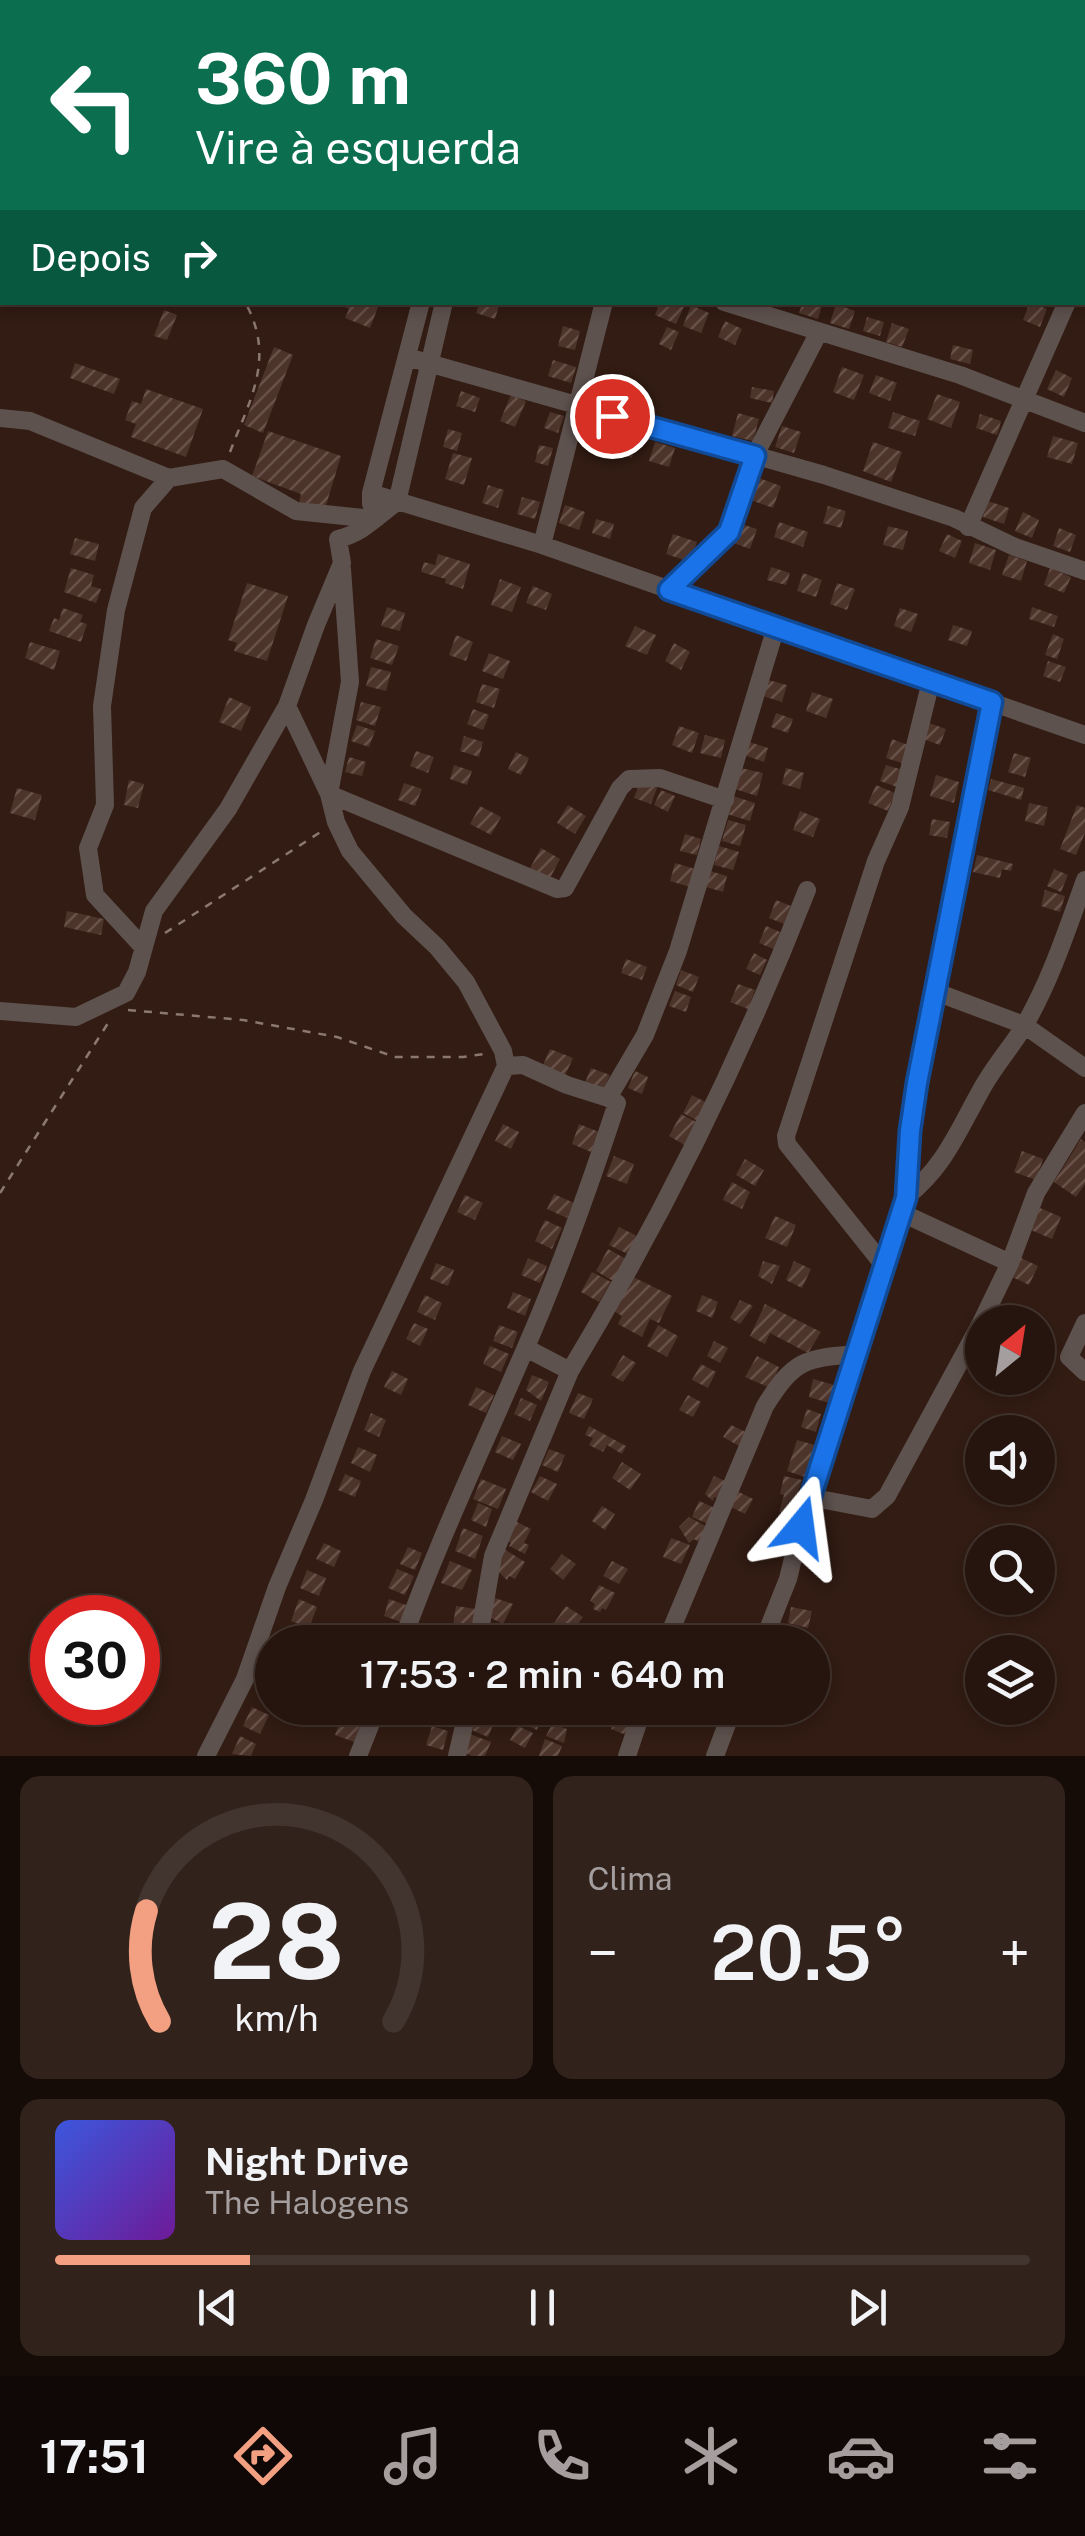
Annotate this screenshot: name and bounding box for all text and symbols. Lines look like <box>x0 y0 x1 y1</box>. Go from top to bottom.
text: 360 m <box>195 37 411 120</box>
icon: left <box>30 40 160 170</box>
text: Vire à esquerda <box>195 121 521 174</box>
icon: right <box>171 230 226 285</box>
text: Depois <box>30 235 151 280</box>
pin <box>570 374 655 459</box>
icon: arrive <box>585 389 640 444</box>
north arrow <box>965 1305 1055 1395</box>
map controls <box>965 1305 1055 1725</box>
button: sound <box>965 1415 1055 1505</box>
position arrow <box>749 1475 853 1579</box>
button: search <box>965 1525 1055 1615</box>
speed limit sign: 30 <box>30 1595 160 1725</box>
button: layers <box>965 1635 1055 1725</box>
text: 17:53 · 2 min · 640 m <box>360 1652 725 1697</box>
text: Clima <box>588 1860 673 1897</box>
text: 28 <box>208 1880 344 2002</box>
text: 20.5° <box>710 1909 907 1997</box>
text: − <box>588 1921 618 1985</box>
text: + <box>1000 1921 1030 1985</box>
text: km/h <box>234 1997 318 2039</box>
text: Night Drive <box>205 2139 409 2184</box>
text: The Halogens <box>205 2184 409 2221</box>
icon: previous <box>190 2280 245 2335</box>
icon: pause <box>515 2280 570 2335</box>
icon: next <box>840 2280 895 2335</box>
icon: directions <box>228 2421 298 2491</box>
icon: music <box>378 2421 448 2491</box>
icon: phone <box>527 2421 597 2491</box>
icon: climate <box>676 2421 746 2491</box>
icon: car <box>826 2421 896 2491</box>
icon: filters <box>975 2421 1045 2491</box>
text: 17:51 <box>40 2430 149 2483</box>

